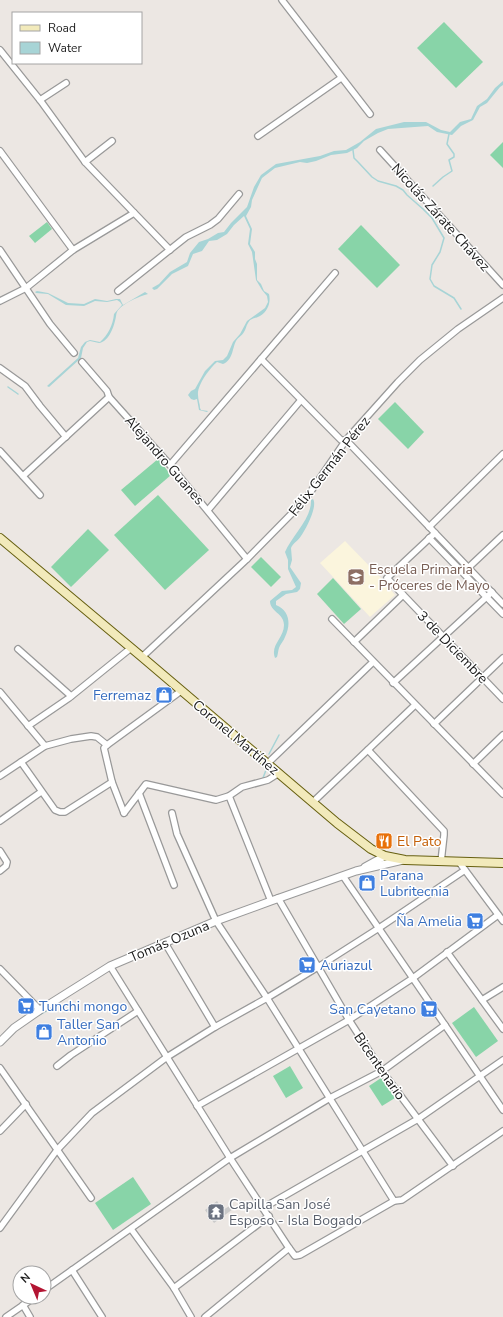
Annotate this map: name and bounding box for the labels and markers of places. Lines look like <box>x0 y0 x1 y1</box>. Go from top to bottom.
place label: Escuela Primaria - Próceres de Mayo <box>369 560 490 595</box>
school or university icon: Escuela Primaria - Próceres de Mayo <box>346 567 366 587</box>
shop icon: Ferremaz <box>154 685 174 705</box>
place label: Ferremaz <box>93 686 152 705</box>
restaurant icon: El Pato <box>374 831 394 851</box>
place label: El Pato <box>397 832 442 851</box>
place label: Parana Lubritecnia <box>380 866 449 901</box>
shop icon: Parana Lubritecnia <box>357 873 377 893</box>
supermarket icon: Ña Amelia <box>465 911 485 931</box>
place label: Ña Amelia <box>396 912 462 931</box>
supermarket icon: Auriazul <box>297 955 317 975</box>
place label: Auriazul <box>320 956 373 975</box>
supermarket icon: Tunchi mongo <box>16 996 36 1016</box>
place label: Tunchi mongo <box>39 997 127 1016</box>
supermarket icon: San Cayetano <box>419 999 439 1019</box>
place label: San Cayetano <box>329 1000 416 1019</box>
place label: Taller San Antonio <box>57 1015 120 1050</box>
shop icon: Taller San Antonio <box>34 1022 54 1042</box>
place label: Capilla San José Esposo - Isla Bogado <box>229 1195 362 1230</box>
temple icon: Capilla San José Esposo - Isla Bogado <box>206 1202 226 1222</box>

